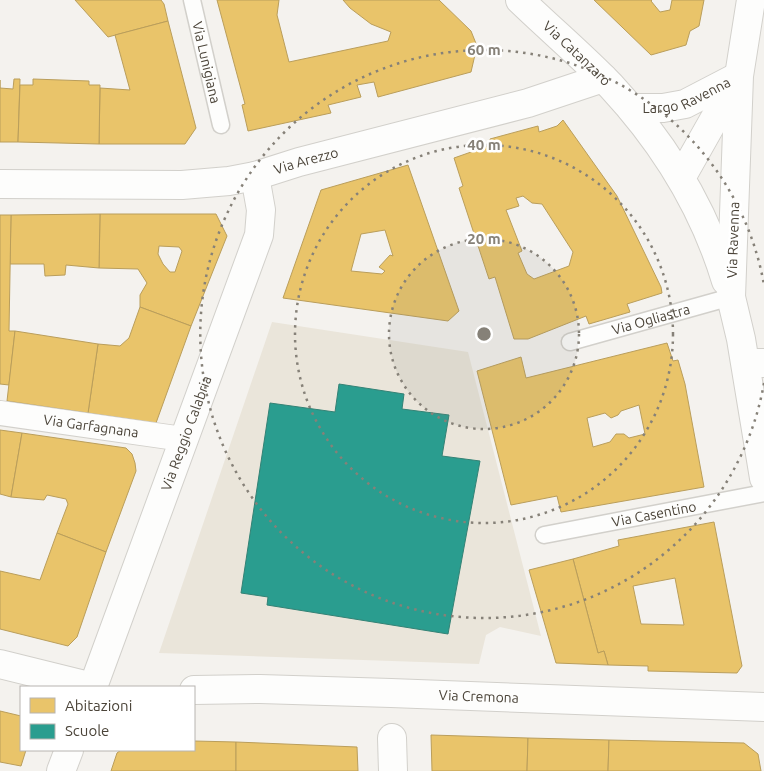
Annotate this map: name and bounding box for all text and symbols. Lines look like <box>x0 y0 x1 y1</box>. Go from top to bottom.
street label: Via Catanzaro <box>540 18 614 89</box>
street label: Via Lunigiana <box>189 20 224 105</box>
text: 60 m <box>467 41 501 58</box>
street label: Largo Ravenna <box>643 74 733 116</box>
text: 40 m <box>467 136 501 153</box>
street label: Via Arezzo <box>272 144 340 177</box>
street label: Via Ravenna <box>724 201 742 279</box>
text: 20 m <box>467 230 501 247</box>
street label: Via Ogliastra <box>610 301 692 338</box>
centre of rings <box>475 325 493 343</box>
street label: Via Reggio Calabria <box>158 374 215 493</box>
street label: Via Garfagnana <box>42 411 140 441</box>
street label: Via Casentino <box>610 498 698 530</box>
legend <box>20 686 195 751</box>
street label: Via Cremona <box>438 687 519 706</box>
text: Abitazioni <box>65 697 132 714</box>
text: Scuole <box>65 722 109 739</box>

